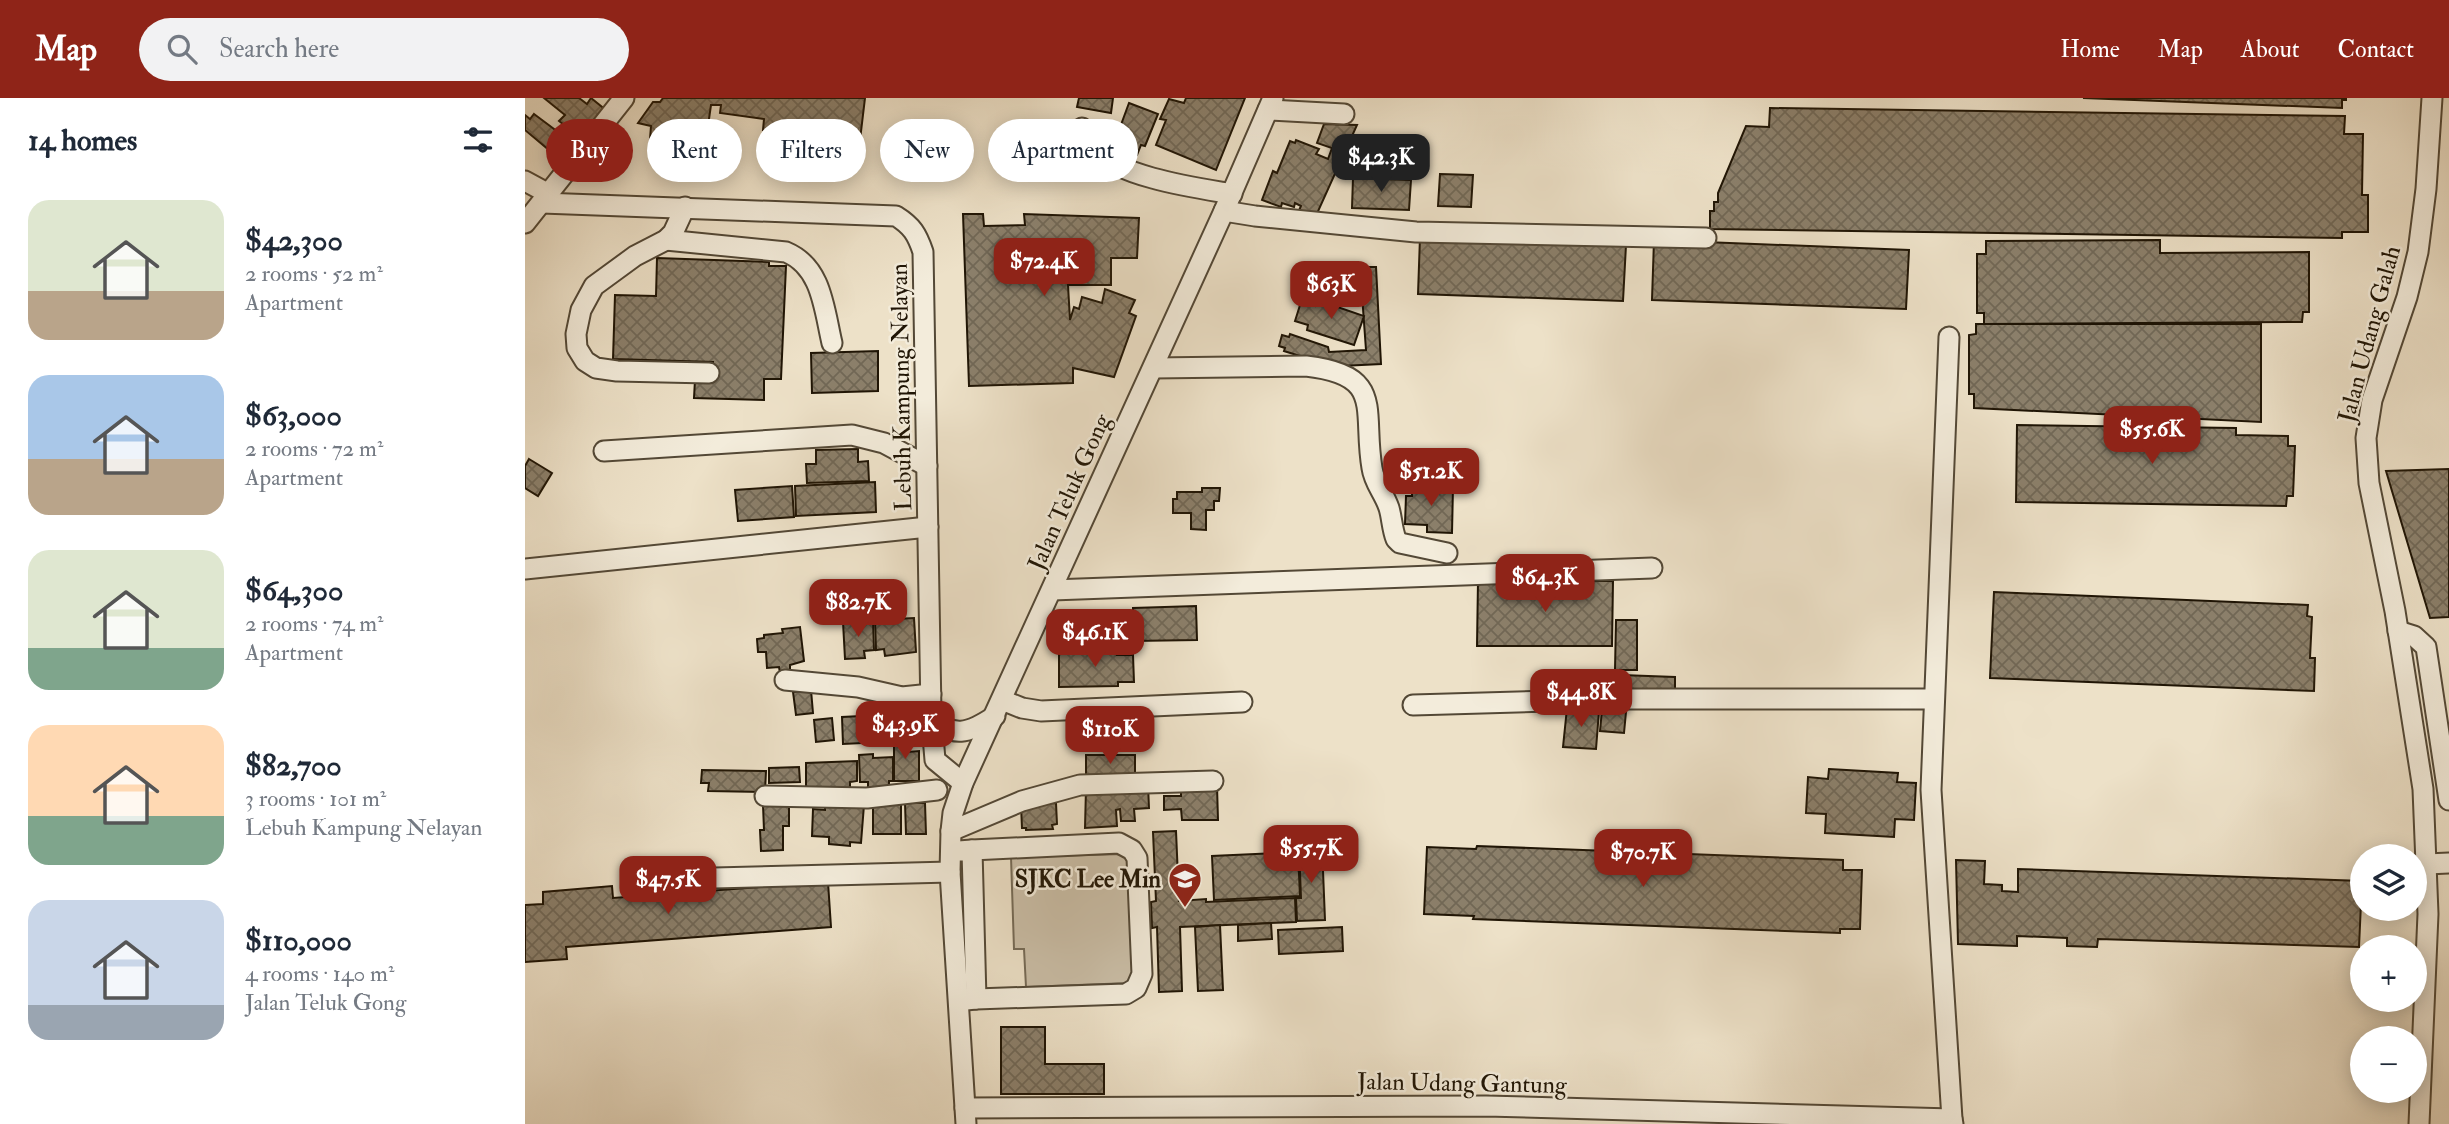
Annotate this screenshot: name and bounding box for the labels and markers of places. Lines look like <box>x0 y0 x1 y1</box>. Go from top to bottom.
pin: $42.3K <box>1324 134 1438 194</box>
pin: $72.4K <box>987 238 1101 298</box>
pin: $63K <box>1290 262 1372 321</box>
pin: $55.6K <box>2095 406 2209 466</box>
pin: $51.2K <box>1374 448 1488 508</box>
pin: $64.3K <box>1488 554 1602 614</box>
pin: $82.7K <box>801 580 915 639</box>
pin: $46.1K <box>1038 610 1152 669</box>
pin: $44.8K <box>1524 670 1638 729</box>
pin: $43.9K <box>848 702 962 761</box>
pin: $110K <box>1061 706 1159 766</box>
pin: $55.7K <box>1254 826 1368 885</box>
pin: $70.7K <box>1586 830 1700 889</box>
pin: $47.5K <box>611 856 725 916</box>
school or university icon: SJKC Lee Min <box>1166 860 1204 909</box>
place label: SJKC Lee Min <box>1015 864 1162 895</box>

